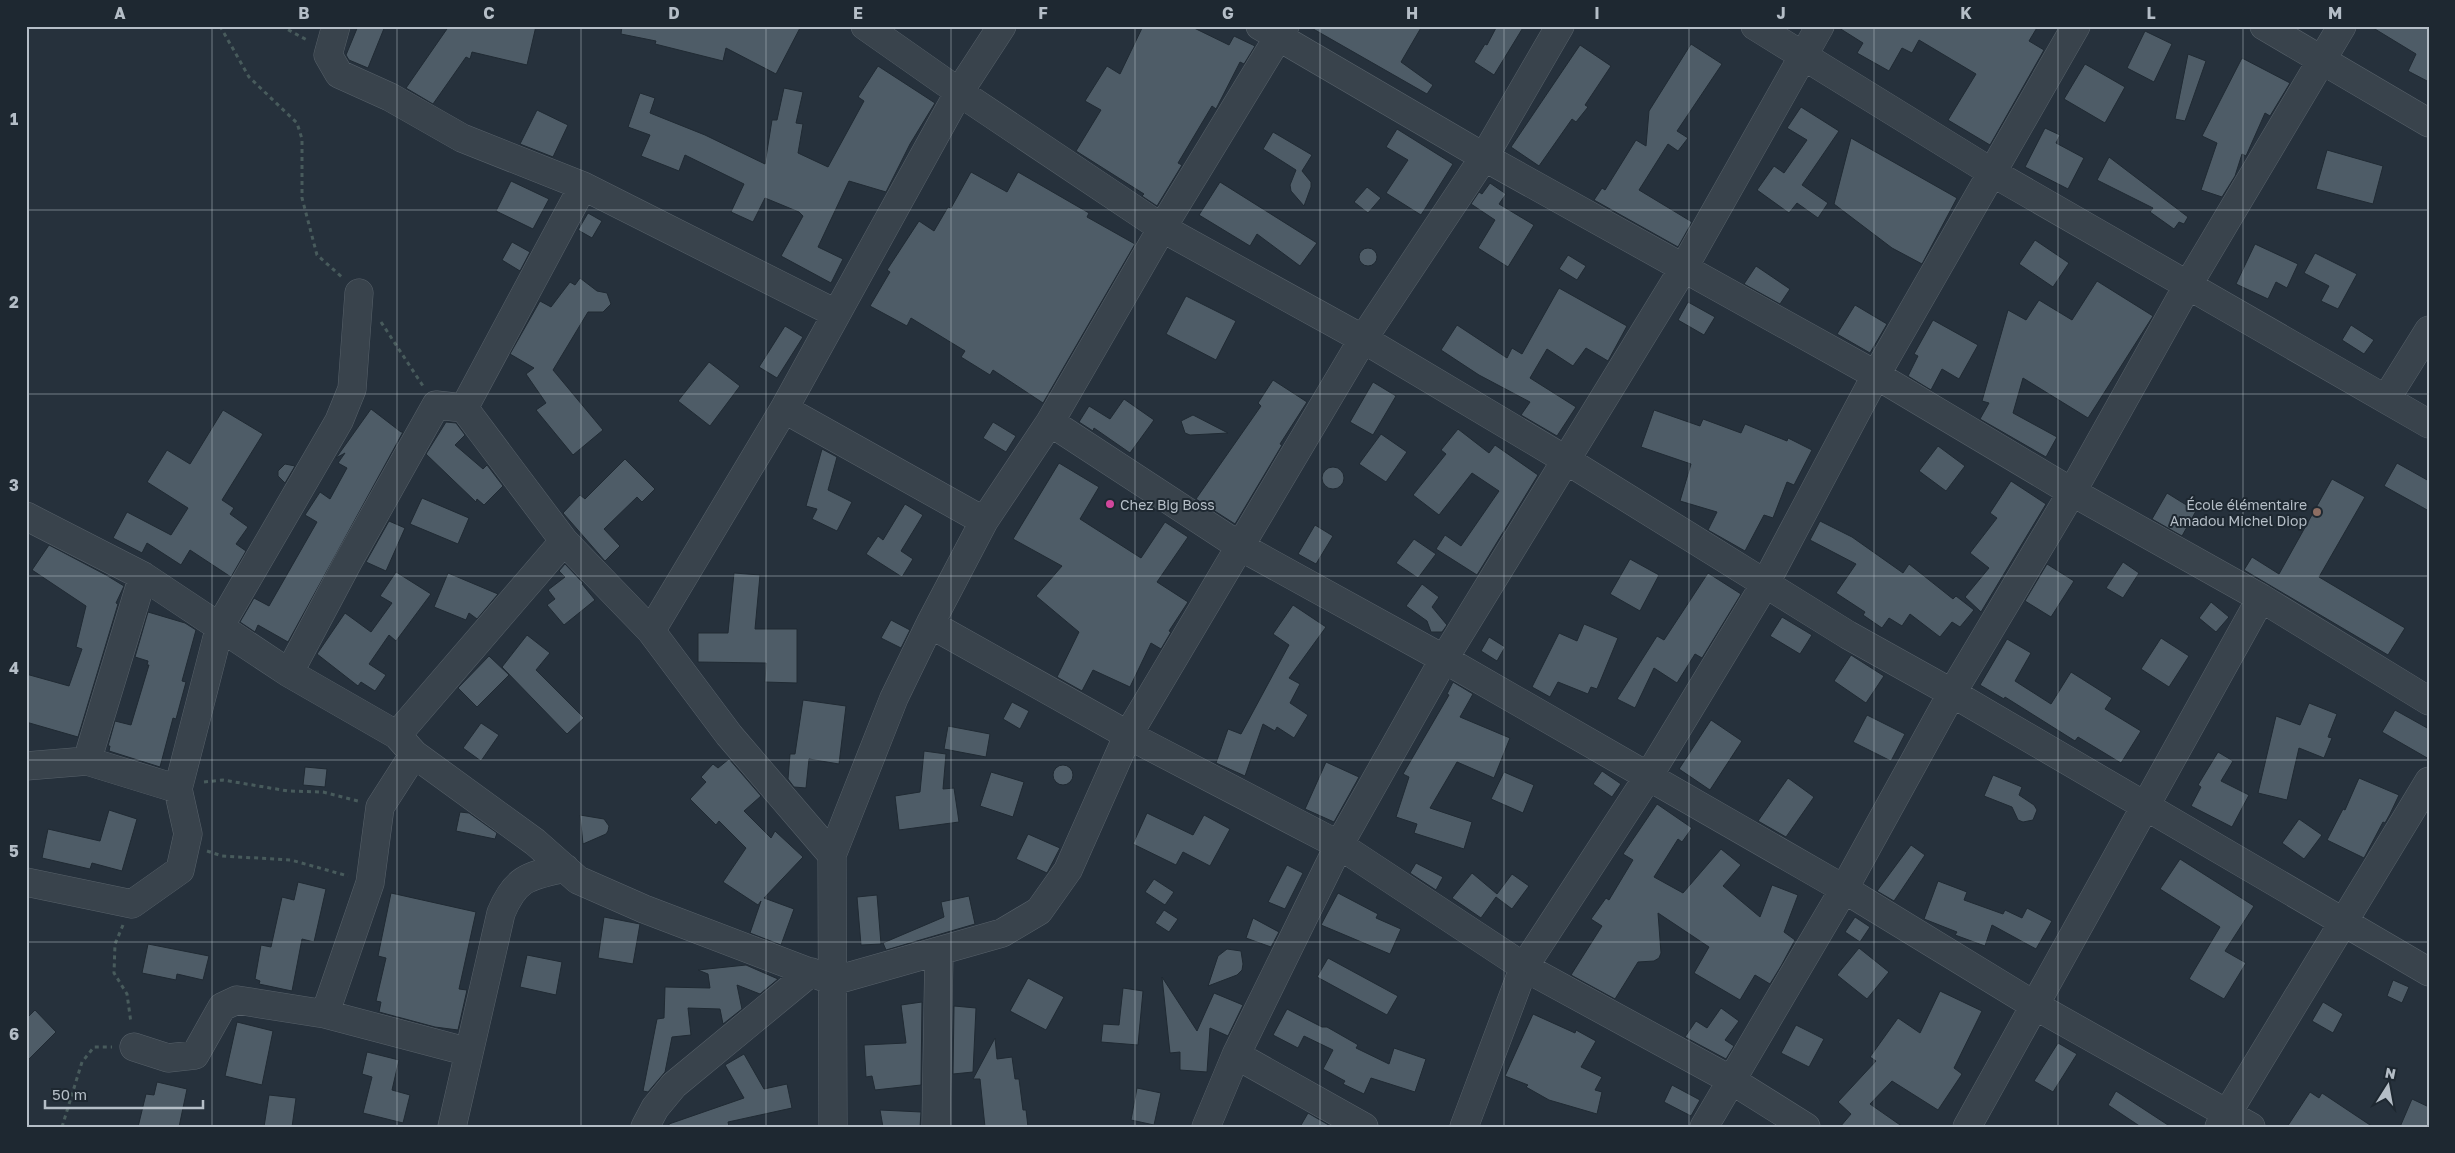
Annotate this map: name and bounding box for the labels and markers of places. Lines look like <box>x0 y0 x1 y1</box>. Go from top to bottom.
place label: Chez Big Boss <box>1120 496 1215 513</box>
place label: École élémentaire Amadou Michel Diop <box>2170 496 2307 529</box>
marker: Chez Big Boss <box>1104 498 1116 510</box>
marker: École élémentaire Amadou Michel Diop <box>2311 506 2323 518</box>

